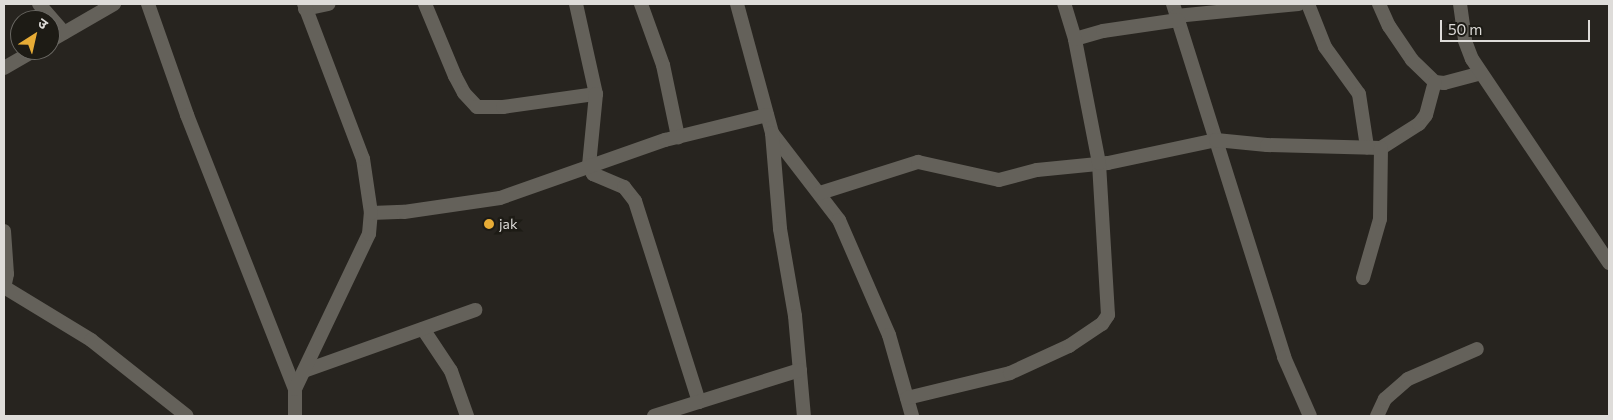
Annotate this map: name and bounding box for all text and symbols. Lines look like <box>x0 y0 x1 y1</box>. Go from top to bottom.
north arrow <box>10 10 60 60</box>
scale bar <box>1443 10 1593 42</box>
text: उ <box>35 14 52 32</box>
text: 50 m <box>1448 20 1482 38</box>
place label: jak <box>499 216 517 232</box>
marker: jak <box>483 218 495 230</box>

